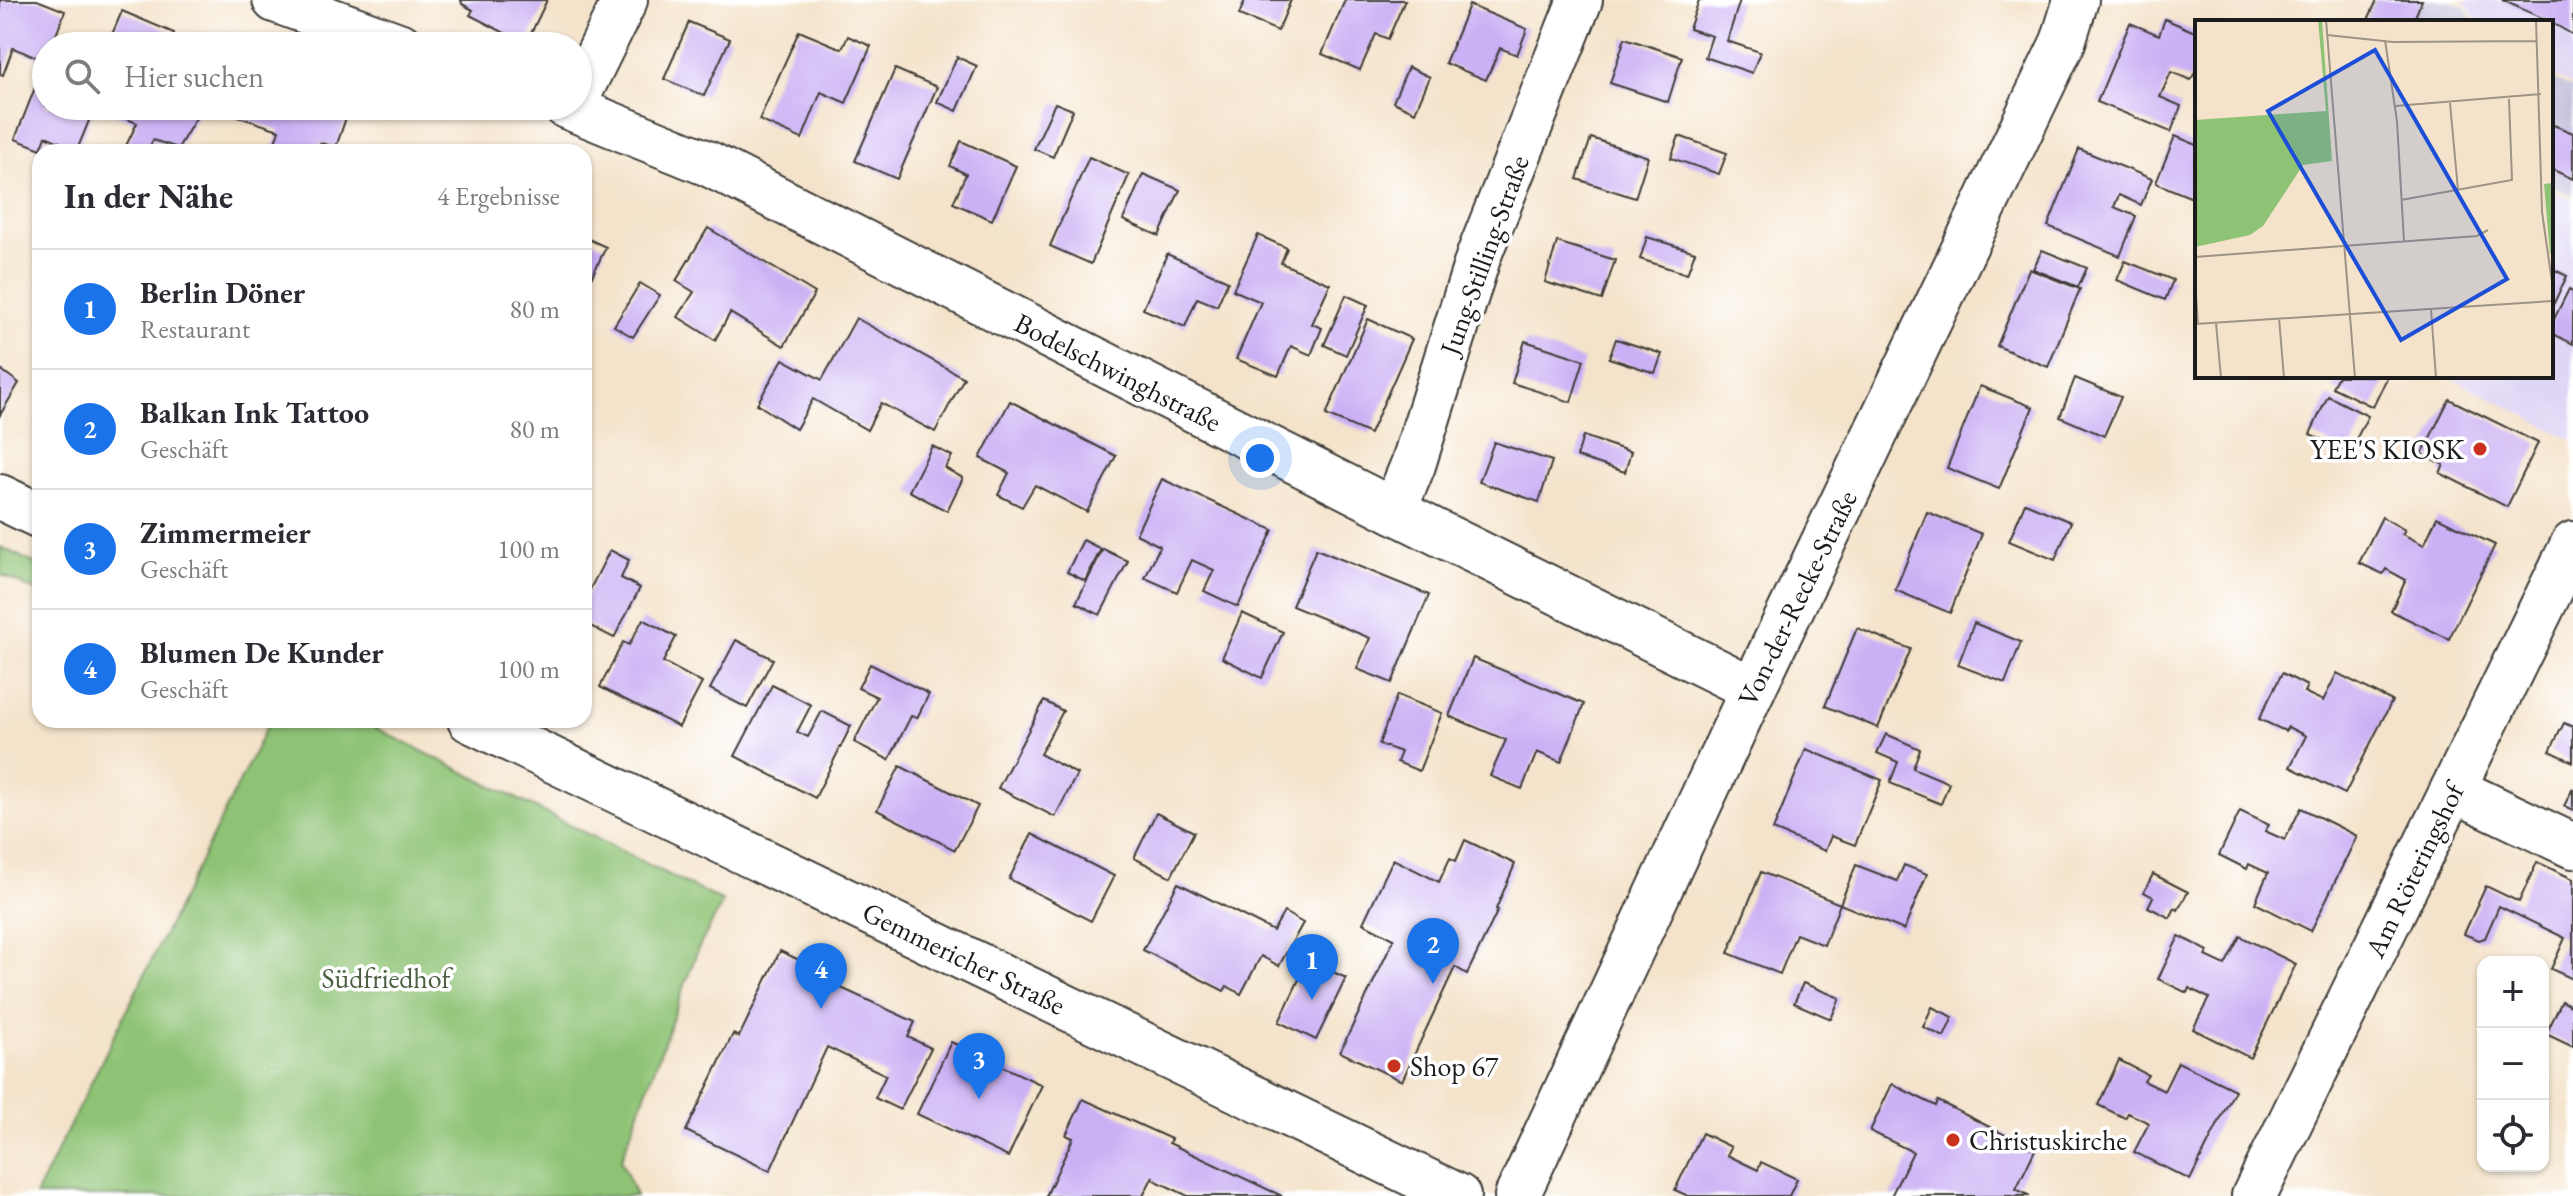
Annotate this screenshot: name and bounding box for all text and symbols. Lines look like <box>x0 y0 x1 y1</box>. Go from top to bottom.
inset map <box>2195 20 2553 378</box>
search box <box>32 32 592 120</box>
icon: search <box>60 54 104 98</box>
text: Hier suchen <box>124 57 264 96</box>
street label: Jung-Stilling-Straße <box>1431 150 1537 362</box>
text: In der Nähe <box>64 174 233 218</box>
text: 4 Ergebnisse <box>437 179 560 213</box>
text: Berlin Döner <box>140 273 305 312</box>
text: 1 <box>83 292 97 326</box>
text: 80 m <box>510 292 560 326</box>
street label: Bodelschwinghstraße <box>1009 304 1227 440</box>
text: Restaurant <box>140 312 250 346</box>
text: Balkan Ink Tattoo <box>140 393 369 432</box>
text: 2 <box>83 412 97 446</box>
text: 80 m <box>510 412 560 446</box>
place label: YEE'S KIOSK <box>2310 431 2465 467</box>
text: Geschäft <box>140 432 228 466</box>
your location <box>1240 438 1280 478</box>
marker: YEE'S KIOSK <box>2471 440 2489 458</box>
street label: Von-der-Recke-Straße <box>1729 484 1865 712</box>
text: Zimmermeier <box>140 513 311 552</box>
text: 3 <box>83 532 97 566</box>
text: 100 m <box>497 532 560 566</box>
text: Geschäft <box>140 552 228 586</box>
text: Blumen De Kunder <box>140 633 384 672</box>
text: 4 <box>83 652 97 686</box>
text: 100 m <box>497 652 560 686</box>
text: Geschäft <box>140 672 228 706</box>
street label: Am Röteringshof <box>2356 774 2473 964</box>
street label: Gemmericher Straße <box>857 893 1071 1023</box>
pin: 2 <box>1407 918 1459 984</box>
pin: 1 <box>1286 934 1338 1000</box>
pin: 4 <box>795 943 847 1009</box>
map controls <box>2477 956 2549 1172</box>
button: + <box>2477 956 2549 1028</box>
park label: Südfriedhof <box>321 960 454 996</box>
button: − <box>2477 1028 2549 1100</box>
pin: 3 <box>953 1033 1005 1099</box>
place label: Shop 67 <box>1410 1048 1499 1084</box>
marker: Shop 67 <box>1385 1057 1403 1075</box>
button: locate <box>2477 1100 2549 1172</box>
place label: Christuskirche <box>1969 1122 2127 1158</box>
marker: Christuskirche <box>1944 1131 1962 1149</box>

